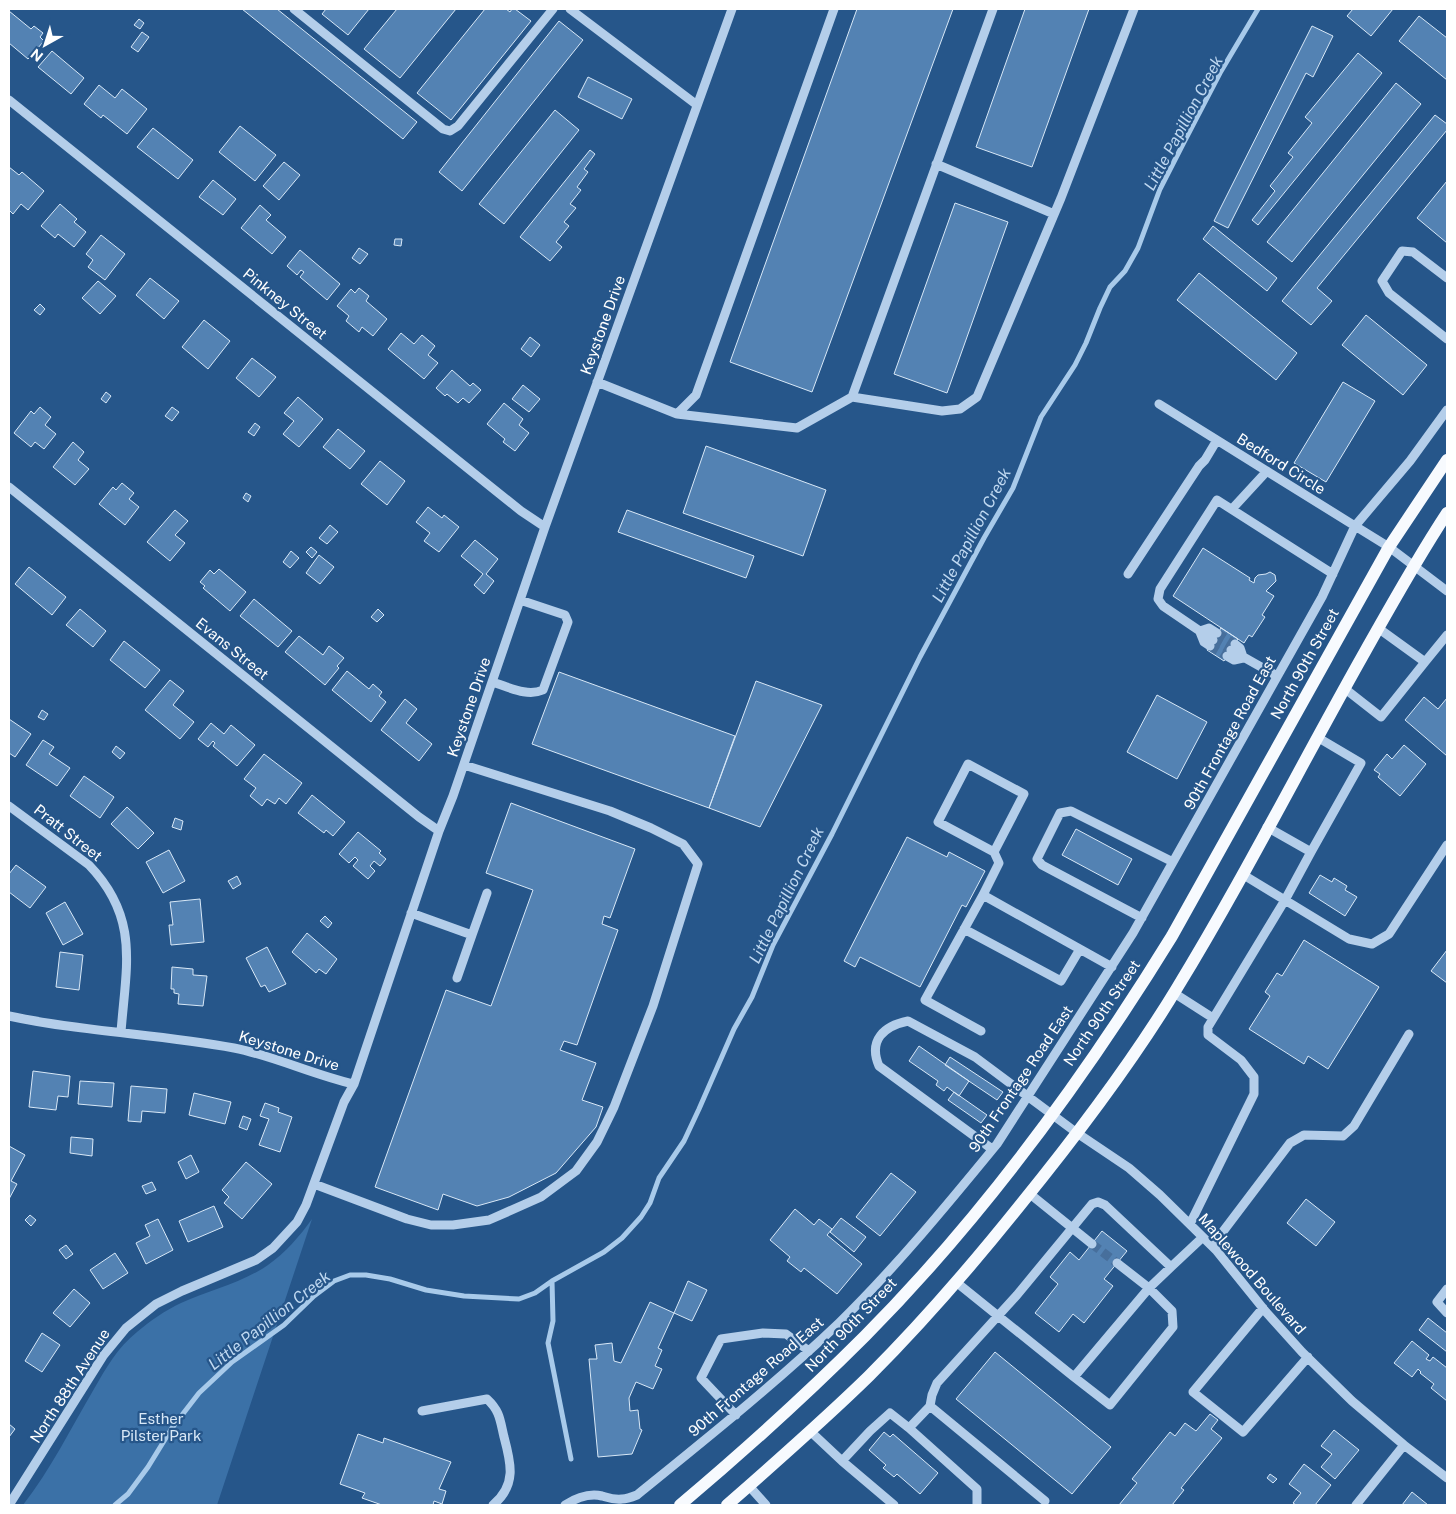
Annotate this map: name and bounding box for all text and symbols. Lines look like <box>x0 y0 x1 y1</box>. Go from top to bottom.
north arrow <box>20 20 70 70</box>
text: N <box>28 45 46 65</box>
water label: Little Papillion Creek <box>1140 52 1227 194</box>
street label: Pinkney Street <box>240 265 331 343</box>
street label: Keystone Drive <box>577 273 628 377</box>
street label: Bedford Circle <box>1234 430 1329 497</box>
water label: Little Papillion Creek <box>928 464 1015 606</box>
street label: North 90th Street <box>1267 605 1342 722</box>
street label: Evans Street <box>193 614 272 683</box>
street label: 90th Frontage Road East <box>1180 653 1279 813</box>
street label: Keystone Drive <box>444 655 494 759</box>
street label: Pratt Street <box>31 801 106 864</box>
water label: Little Papillion Creek <box>745 823 828 967</box>
street label: North 90th Street <box>1060 956 1143 1069</box>
street label: 90th Frontage Road East <box>965 1002 1076 1155</box>
street label: Keystone Drive <box>237 1027 341 1074</box>
street label: Maplewood Boulevard <box>1195 1210 1309 1338</box>
water label: Little Papillion Creek <box>204 1267 334 1374</box>
street label: North 90th Street <box>802 1274 900 1375</box>
street label: 90th Frontage Road East <box>685 1313 827 1440</box>
street label: North 88th Avenue <box>26 1326 113 1446</box>
park label: Esther Pilster Park <box>121 1410 201 1444</box>

